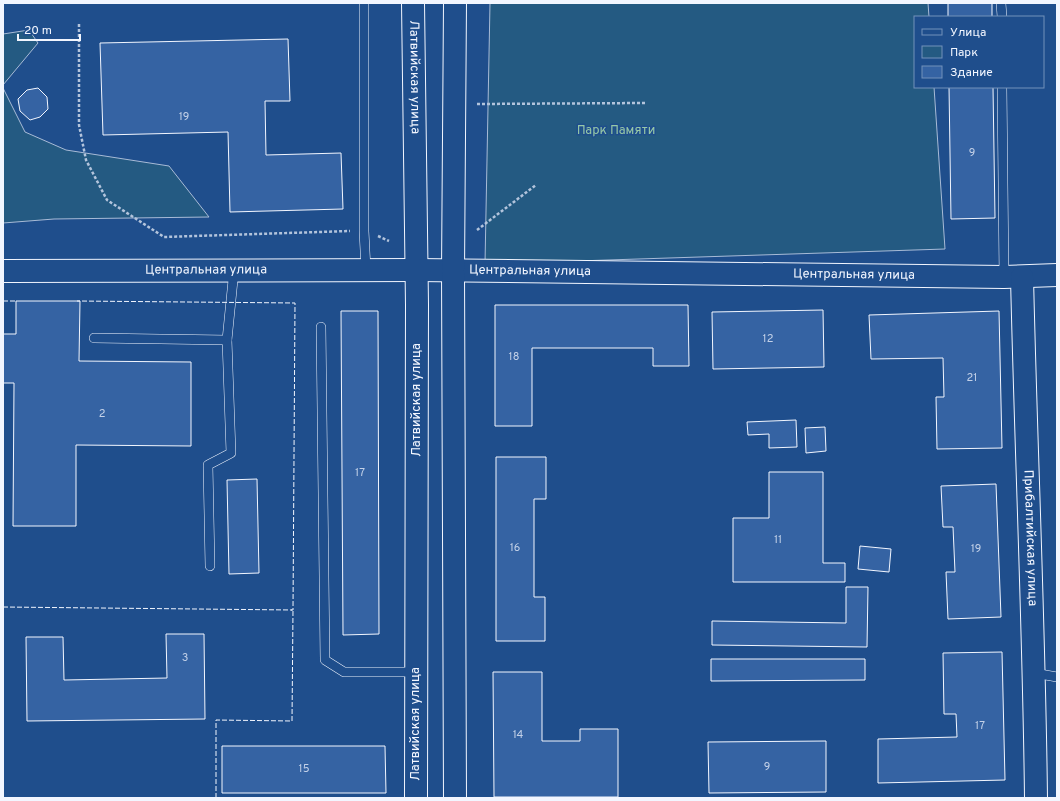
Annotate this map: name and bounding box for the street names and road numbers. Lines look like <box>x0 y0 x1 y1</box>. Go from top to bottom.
street label: Латвийская улица <box>405 20 423 134</box>
street label: Центральная улица <box>145 262 267 279</box>
street label: Центральная улица <box>469 263 591 280</box>
street label: Центральная улица <box>793 266 915 284</box>
street label: Латвийская улица <box>409 343 425 457</box>
street label: Прибалтийская улица <box>1020 469 1040 606</box>
street label: Латвийская улица <box>408 667 424 781</box>

